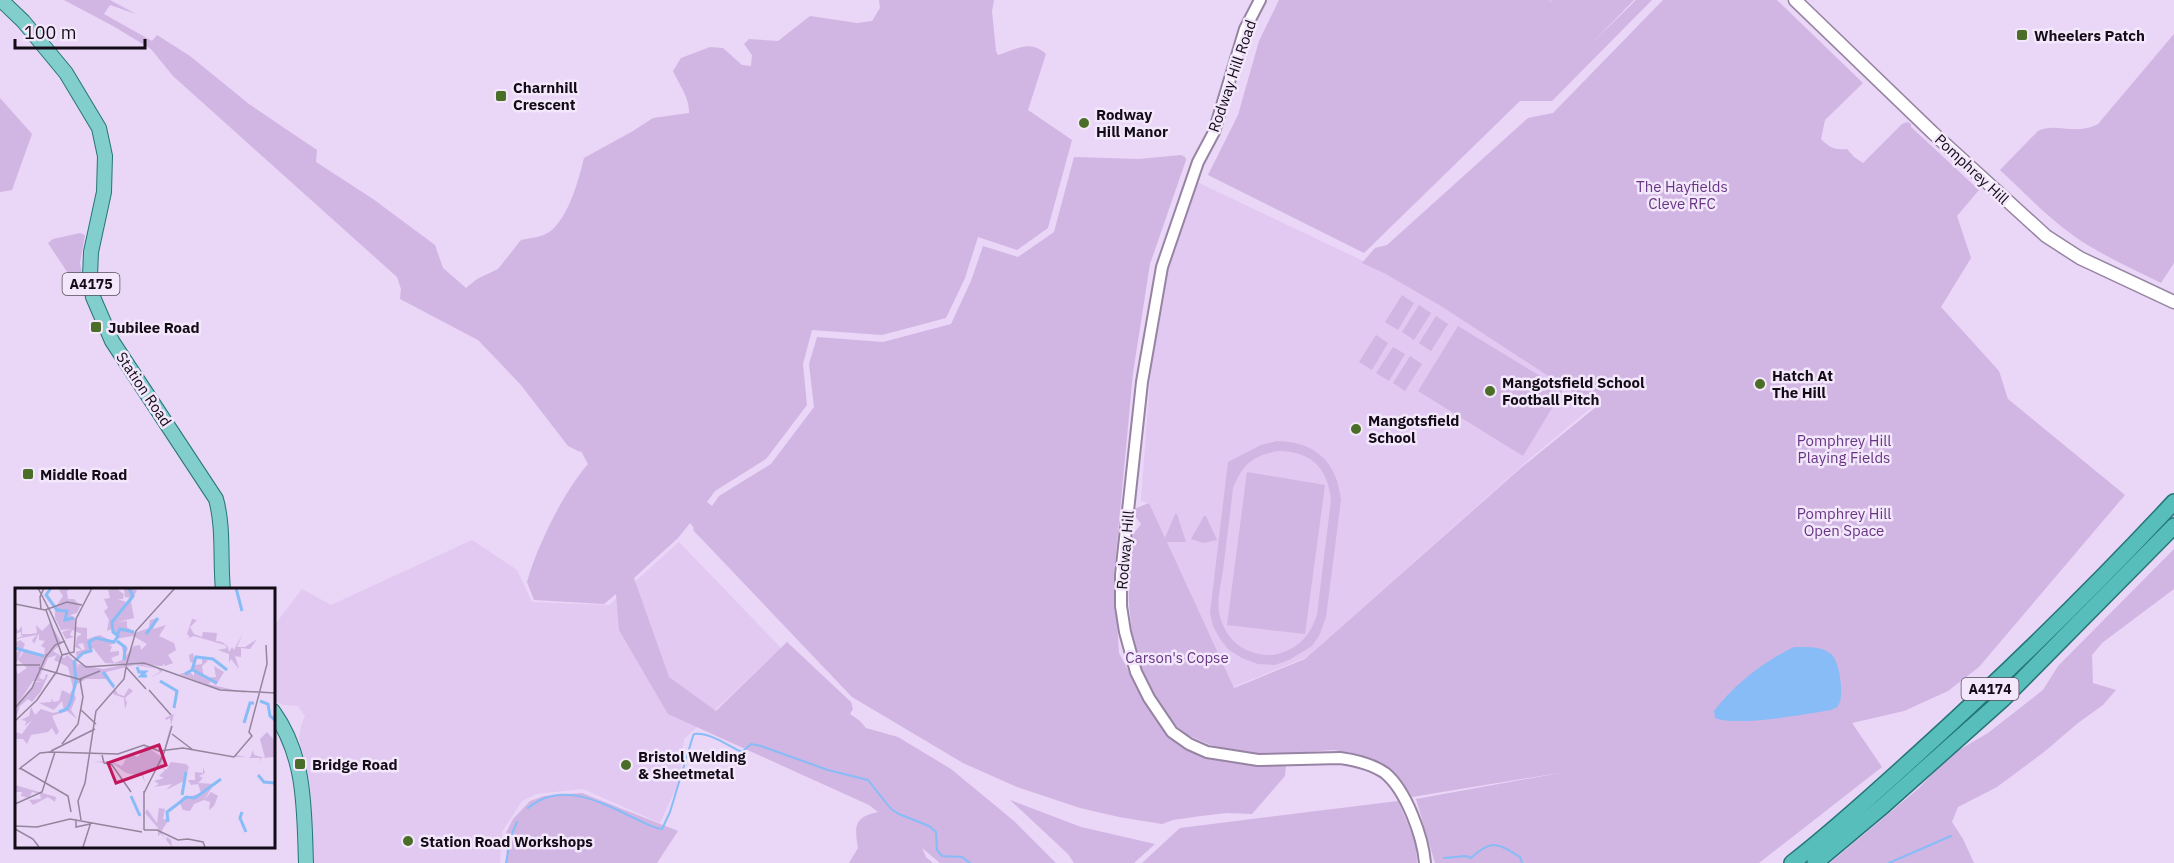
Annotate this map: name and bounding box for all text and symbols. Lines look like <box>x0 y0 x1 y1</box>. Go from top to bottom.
scale bar <box>15 12 146 50</box>
street label: Rodway Hill Road <box>1204 17 1260 135</box>
text: 100 m <box>24 21 76 44</box>
place label: Wheelers Patch <box>2034 26 2145 45</box>
marker: Wheelers Patch <box>2015 28 2029 42</box>
place label: Charnhill Crescent <box>513 78 578 114</box>
marker: Charnhill Crescent <box>494 89 508 103</box>
place label: Rodway Hill Manor <box>1096 105 1168 141</box>
marker: Rodway Hill Manor <box>1077 116 1091 130</box>
street label: Pomphrey Hill <box>1931 130 2013 208</box>
park label: The Hayfields Cleve RFC <box>1636 177 1728 213</box>
road number: A4175 <box>62 273 119 295</box>
place label: Jubilee Road <box>108 318 200 337</box>
marker: Jubilee Road <box>89 320 103 334</box>
street label: Station Road <box>112 348 176 430</box>
place label: Hatch At The Hill <box>1772 366 1833 402</box>
place label: Mangotsfield School Football Pitch <box>1502 373 1645 409</box>
marker: Hatch At The Hill <box>1753 377 1767 391</box>
marker: Mangotsfield School Football Pitch <box>1483 384 1497 398</box>
place label: Mangotsfield School <box>1368 411 1459 447</box>
marker: Mangotsfield School <box>1349 422 1363 436</box>
park label: Pomphrey Hill Playing Fields <box>1797 431 1891 467</box>
place label: Middle Road <box>40 465 127 484</box>
marker: Middle Road <box>21 467 35 481</box>
park label: Pomphrey Hill Open Space <box>1797 504 1891 540</box>
street label: Rodway Hill <box>1112 510 1138 590</box>
inset map <box>15 588 274 848</box>
park label: Carson's Copse <box>1125 648 1229 667</box>
road number: A4174 <box>1962 678 2018 700</box>
place label: Bristol Welding & Sheetmetal <box>638 747 747 783</box>
place label: Bridge Road <box>312 755 398 774</box>
marker: Bridge Road <box>293 757 307 771</box>
marker: Bristol Welding & Sheetmetal <box>619 758 633 772</box>
place label: Station Road Workshops <box>420 832 593 851</box>
marker: Station Road Workshops <box>401 834 415 848</box>

